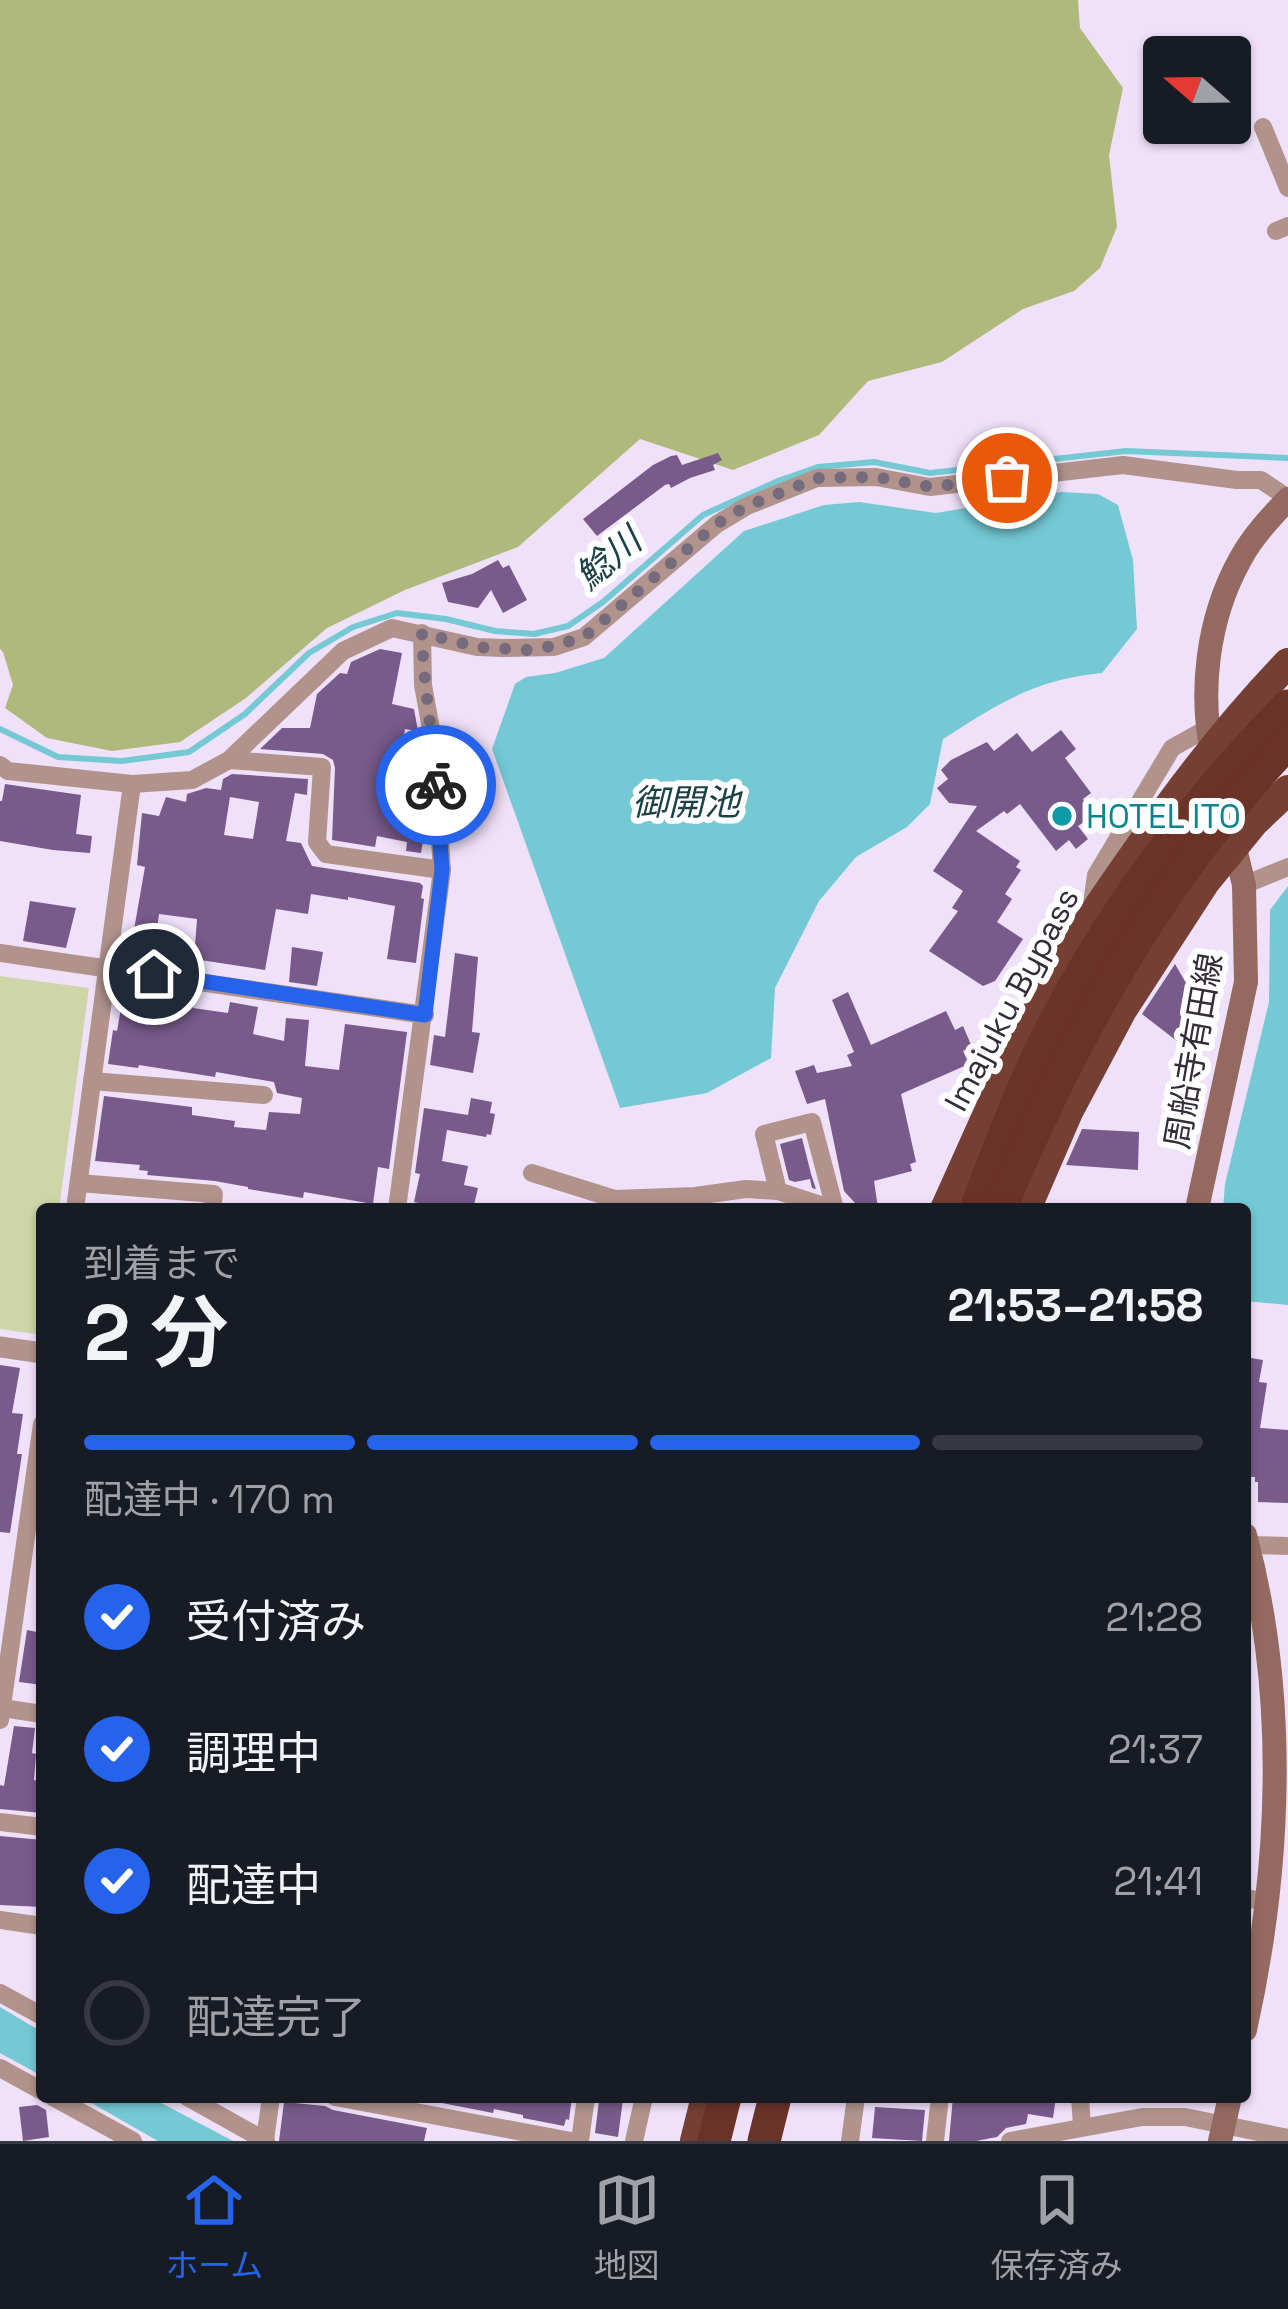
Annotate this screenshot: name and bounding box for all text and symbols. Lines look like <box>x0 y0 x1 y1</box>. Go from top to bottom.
north arrow <box>1143 36 1251 144</box>
map controls <box>1143 36 1251 144</box>
pin <box>956 427 1058 529</box>
icon: bag <box>974 445 1040 511</box>
water label: 鯰川 <box>566 515 654 600</box>
courier <box>376 725 496 845</box>
icon: bike <box>403 752 469 818</box>
water label: 御開池 <box>632 780 743 826</box>
place label: HOTEL ITO <box>1086 796 1241 838</box>
marker: HOTEL ITO <box>1049 803 1075 829</box>
street label: Imajuku Bypass <box>935 881 1088 1118</box>
pin <box>103 923 205 1025</box>
icon: home <box>121 941 187 1007</box>
street label: 周船寺有田線 <box>1156 950 1232 1152</box>
text: 到着まで <box>84 1239 240 1288</box>
text: 21:53–21:58 <box>947 1277 1203 1334</box>
text: 2 分 <box>84 1283 228 1383</box>
text: 配達中 · 170 m <box>84 1475 335 1524</box>
icon: check <box>84 1584 150 1650</box>
text: 受付済み <box>186 1593 366 1650</box>
text: 21:28 <box>1105 1593 1203 1642</box>
icon: check <box>84 1716 150 1782</box>
text: 調理中 <box>186 1725 321 1782</box>
text: 21:37 <box>1108 1725 1203 1774</box>
icon: check <box>84 1848 150 1914</box>
text: 配達中 <box>186 1857 321 1914</box>
text: 21:41 <box>1114 1857 1203 1906</box>
text: 配達完了 <box>186 1989 366 2046</box>
tab: ホーム <box>165 2167 263 2287</box>
tab: 地図 <box>594 2167 660 2287</box>
tab: 保存済み <box>991 2167 1123 2287</box>

